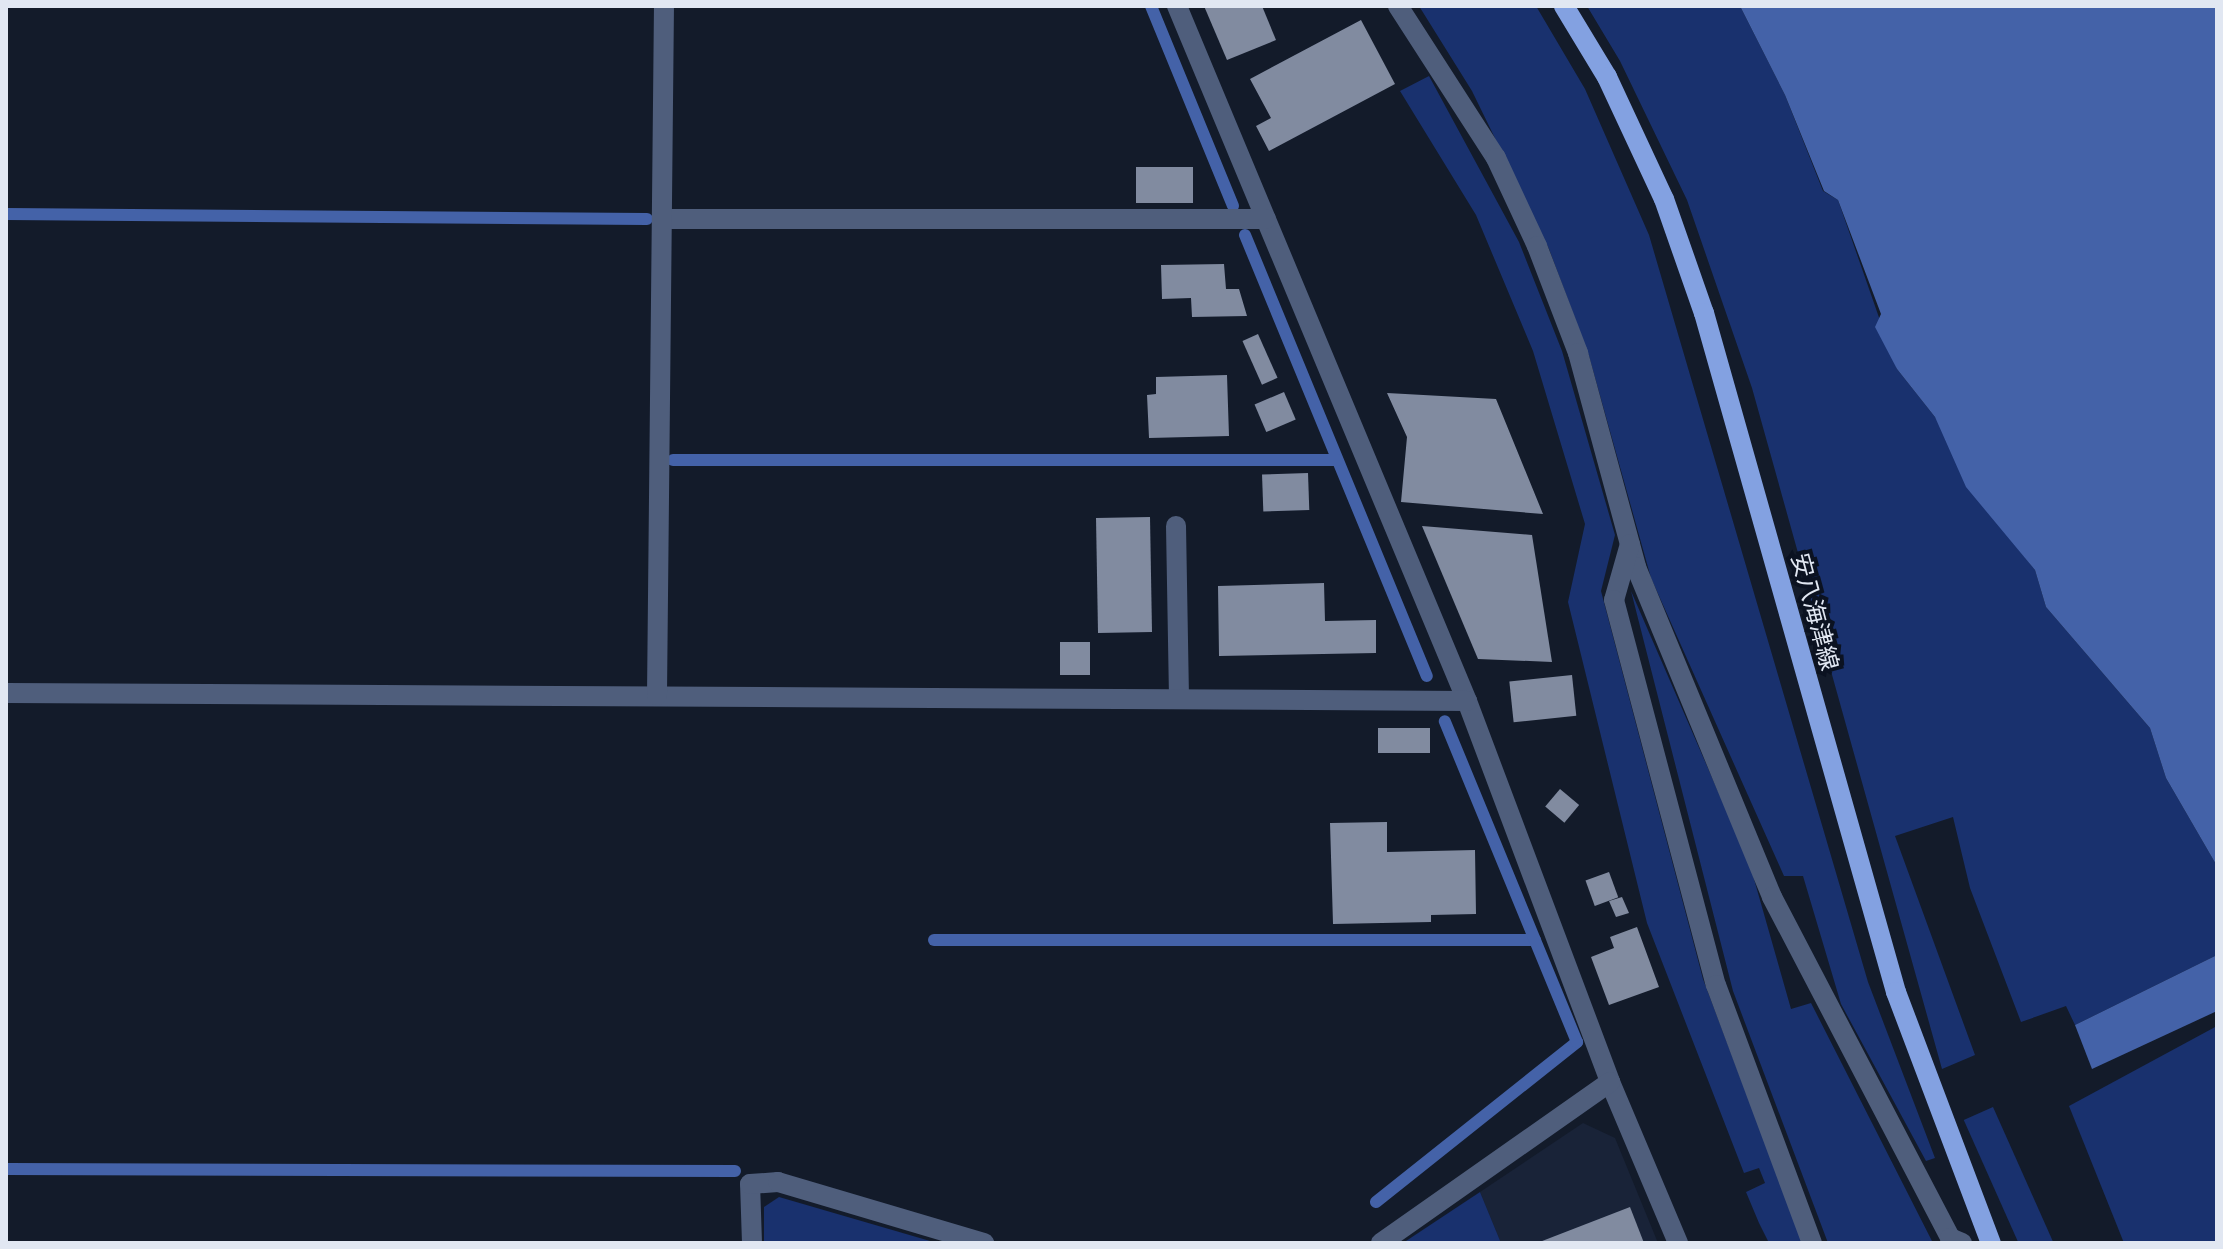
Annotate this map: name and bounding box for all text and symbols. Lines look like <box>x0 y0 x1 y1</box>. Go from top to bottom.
street label: 安八海津線 <box>1785 550 1843 674</box>

